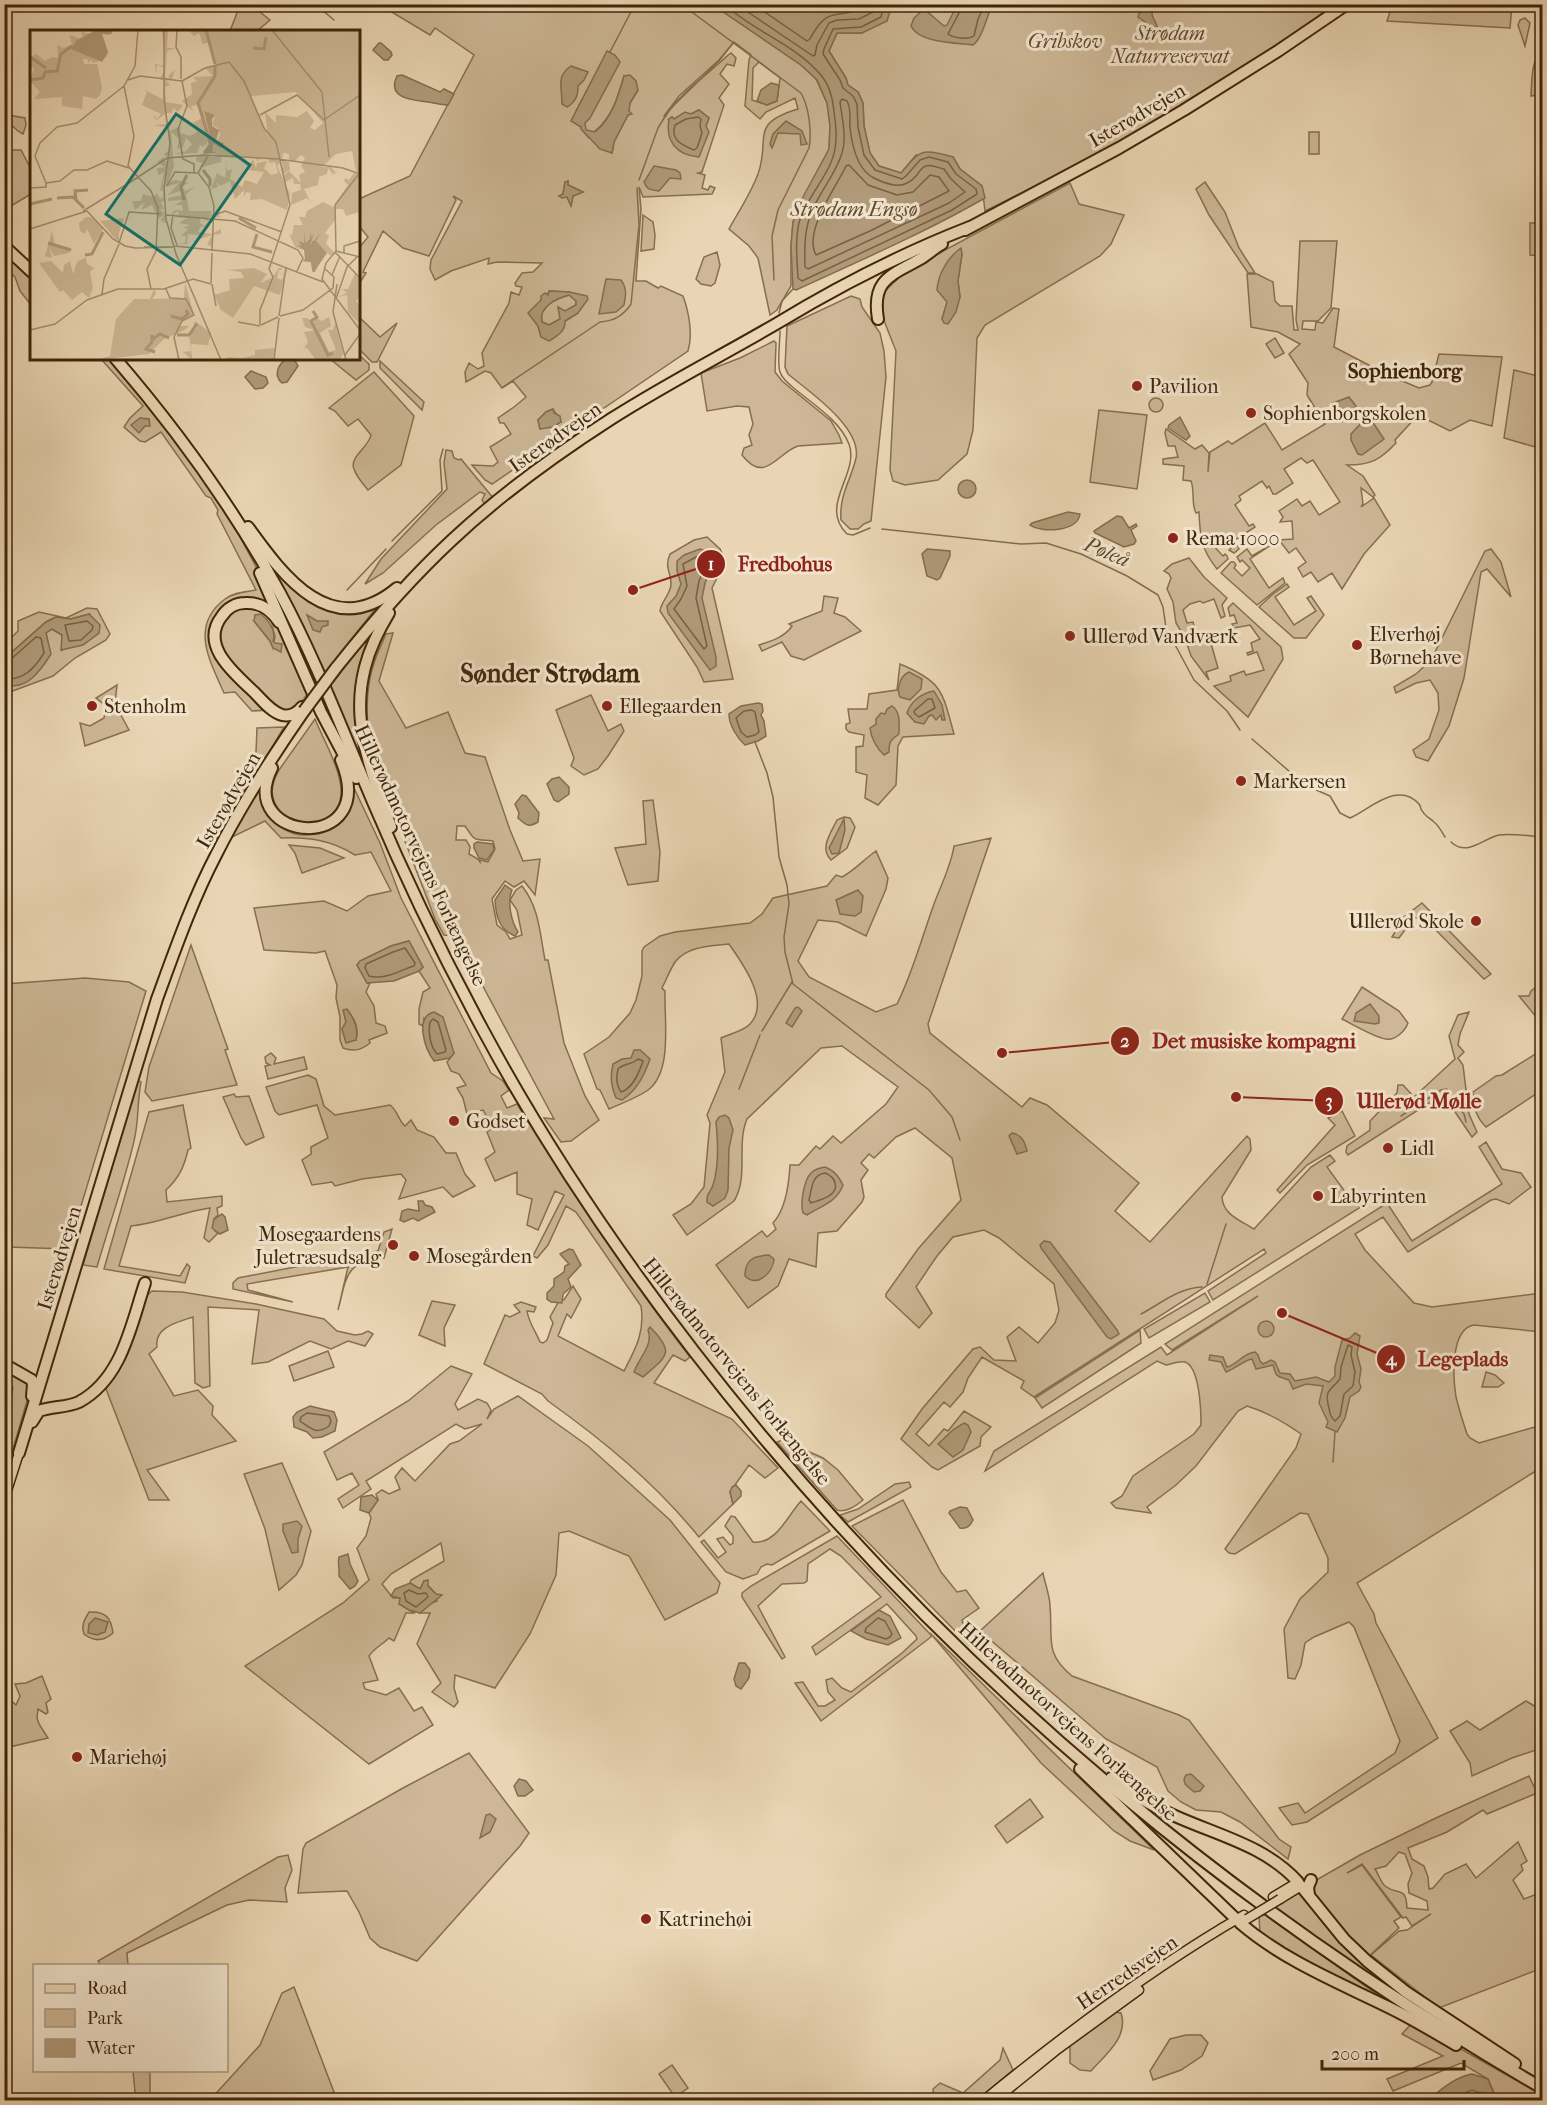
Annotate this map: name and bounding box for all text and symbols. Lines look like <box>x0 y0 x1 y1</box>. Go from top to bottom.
park label: Strødam Naturreservat <box>1110 22 1231 68</box>
inset map <box>30 30 360 360</box>
park label: Gribskov <box>1028 30 1102 53</box>
street label: Isterødvejen <box>1085 78 1190 152</box>
water label: Strødam Engsø <box>789 197 918 221</box>
district label: Sophienborg <box>1348 359 1463 383</box>
place label: Pavilion <box>1149 375 1219 398</box>
marker: Pavilion <box>1130 379 1144 393</box>
street label: Isterødvejen <box>505 397 606 478</box>
place label: Sophienborgskolen <box>1263 402 1427 425</box>
marker: Sophienborgskolen <box>1244 406 1258 420</box>
place label: Rema 1000 <box>1185 527 1279 550</box>
water label: Pøleå <box>1080 531 1133 572</box>
marker: Rema 1000 <box>1166 531 1180 545</box>
callout: Fredbohus <box>696 544 844 583</box>
text: Fredbohus <box>737 552 832 576</box>
text: 1 <box>708 554 714 575</box>
place label: Elverhøj Børnehave <box>1369 623 1462 669</box>
place label: Ullerød Vandværk <box>1082 625 1239 648</box>
marker: Ullerød Vandværk <box>1063 629 1077 643</box>
marker: Elverhøj Børnehave <box>1350 638 1364 652</box>
district label: Sønder Strødam <box>460 658 640 689</box>
place label: Stenholm <box>104 695 187 718</box>
place label: Ellegaarden <box>619 695 722 718</box>
marker: Stenholm <box>85 699 99 713</box>
marker: Ellegaarden <box>600 699 614 713</box>
street label: Hillerødmotorvejens Forlængelse <box>350 721 491 990</box>
street label: Isterødvejen <box>192 748 265 853</box>
place label: Markersen <box>1253 770 1347 793</box>
marker: Markersen <box>1234 774 1248 788</box>
place label: Ullerød Skole <box>1348 910 1464 933</box>
marker: Ullerød Skole <box>1469 914 1483 928</box>
callout: Det musiske kompagni <box>1110 1021 1368 1060</box>
text: Det musiske kompagni <box>1152 1029 1357 1053</box>
text: 2 <box>1120 1031 1130 1052</box>
callout: Ullerød Mølle <box>1314 1081 1493 1120</box>
text: Ullerød Mølle <box>1356 1089 1482 1113</box>
text: 3 <box>1325 1091 1333 1112</box>
place label: Godset <box>466 1110 526 1133</box>
marker: Godset <box>447 1114 461 1128</box>
place label: Lidl <box>1400 1137 1435 1160</box>
marker: Lidl <box>1381 1141 1395 1155</box>
place label: Labyrinten <box>1330 1185 1427 1208</box>
marker: Labyrinten <box>1311 1189 1325 1203</box>
street label: Isterødvejen <box>33 1203 86 1313</box>
place label: Mosegaardens Juletræsudsalg <box>253 1223 381 1269</box>
marker: Mosegaardens Juletræsudsalg <box>386 1238 400 1252</box>
place label: Mosegården <box>426 1245 532 1268</box>
marker: Mosegården <box>407 1249 421 1263</box>
street label: Hillerødmotorvejens Forlængelse <box>638 1253 836 1490</box>
callout: Legeplads <box>1376 1339 1520 1378</box>
text: Legeplads <box>1418 1347 1509 1371</box>
text: 4 <box>1385 1349 1398 1370</box>
street label: Hillerødmotorvejens Forlængelse <box>954 1617 1182 1826</box>
place label: Mariehøj <box>89 1746 167 1769</box>
marker: Mariehøj <box>70 1750 84 1764</box>
place label: Katrinehøi <box>658 1908 752 1931</box>
marker: Katrinehøi <box>639 1912 653 1926</box>
street label: Herredsvejen <box>1073 1930 1182 2015</box>
legend <box>33 1964 228 2072</box>
text: Road <box>87 1978 127 1999</box>
text: Park <box>87 2008 124 2029</box>
scale bar <box>1322 2033 1464 2071</box>
text: Water <box>86 2038 135 2059</box>
text: 200 m <box>1331 2044 1379 2065</box>

